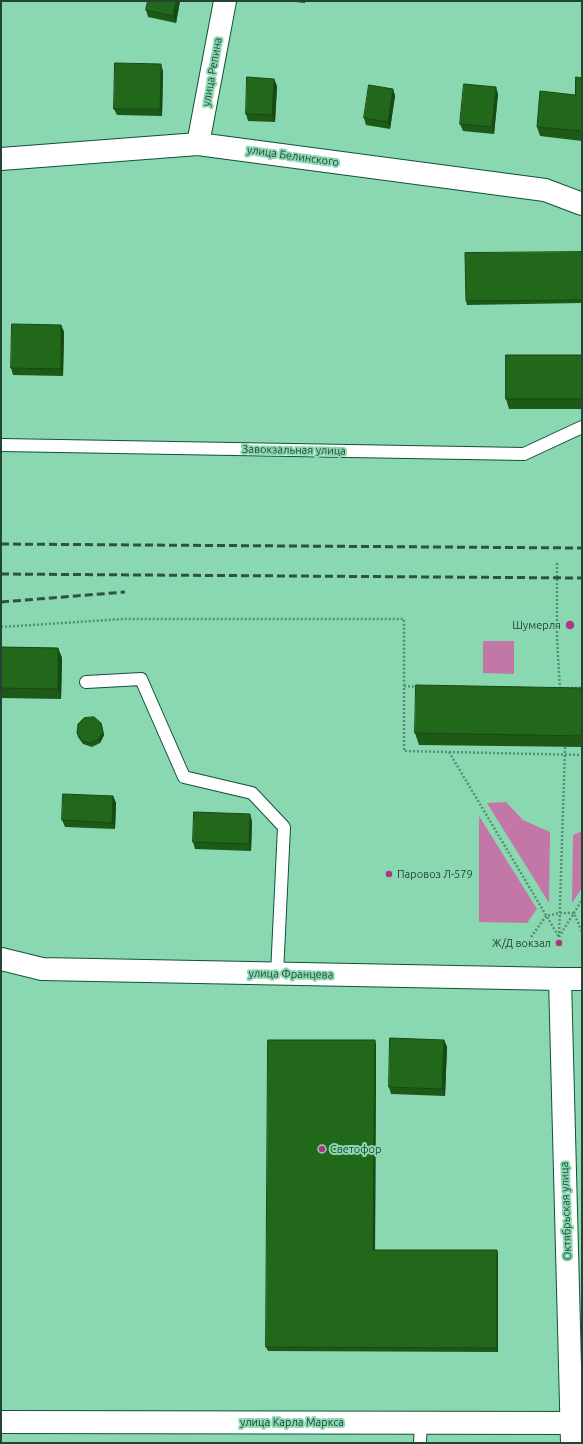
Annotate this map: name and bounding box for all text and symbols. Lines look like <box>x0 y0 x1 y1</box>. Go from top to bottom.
street label: улица Репина <box>199 36 225 108</box>
street label: улица Белинского <box>246 143 340 169</box>
street label: Завокзальная улица <box>242 442 346 458</box>
place label: Шумерля <box>512 618 561 632</box>
marker: Шумерля <box>564 619 576 631</box>
place label: Паровоз Л-579 <box>397 867 473 881</box>
marker: Паровоз Л-579 <box>384 869 394 879</box>
place label: Ж/Д вокзал <box>492 936 551 950</box>
marker: Ж/Д вокзал <box>554 938 564 948</box>
street label: улица Францева <box>248 967 334 981</box>
place label: Светофор <box>330 1142 381 1156</box>
marker: Светофор <box>317 1144 327 1154</box>
street label: Октябрьская улица <box>558 1162 574 1260</box>
street label: улица Карла Маркса <box>240 1415 344 1429</box>

